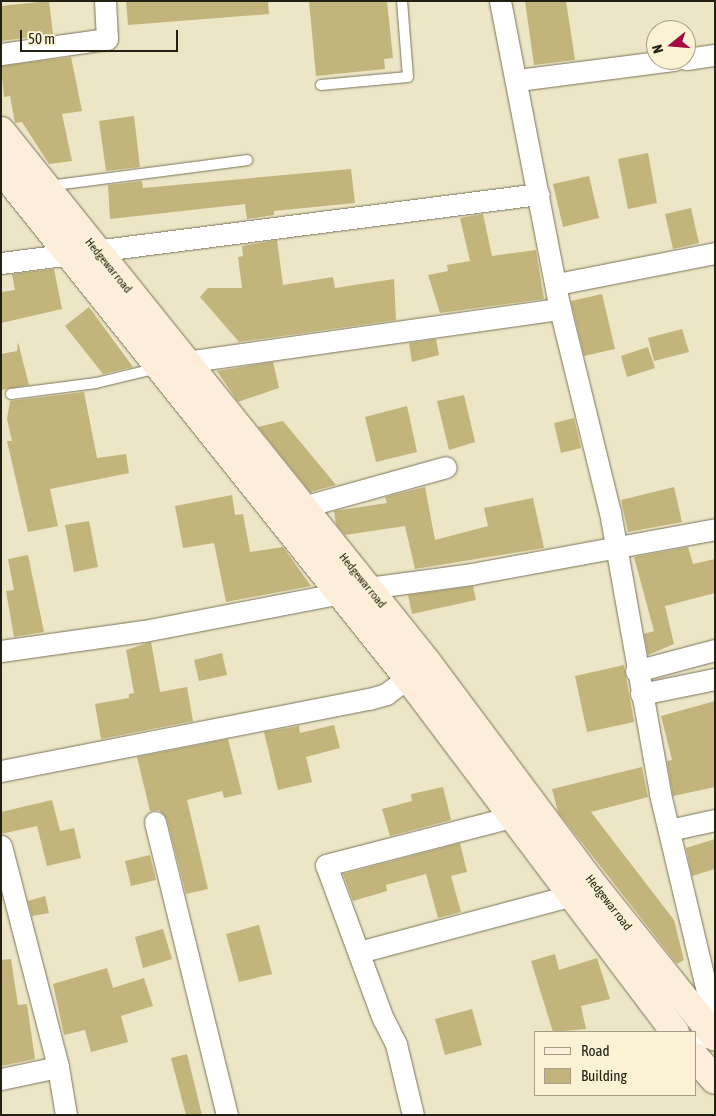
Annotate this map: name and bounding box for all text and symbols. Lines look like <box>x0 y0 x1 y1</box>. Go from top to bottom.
scale bar <box>22 20 180 52</box>
north arrow <box>646 20 696 70</box>
text: 50 m <box>28 30 55 47</box>
text: N <box>649 43 666 55</box>
street label: Hedgewar road <box>81 236 135 296</box>
street label: Hedgewar road <box>335 551 389 611</box>
street label: Hedgewar road <box>582 872 634 934</box>
legend <box>534 1031 696 1096</box>
text: Road <box>581 1042 610 1059</box>
text: Building <box>581 1067 627 1084</box>

